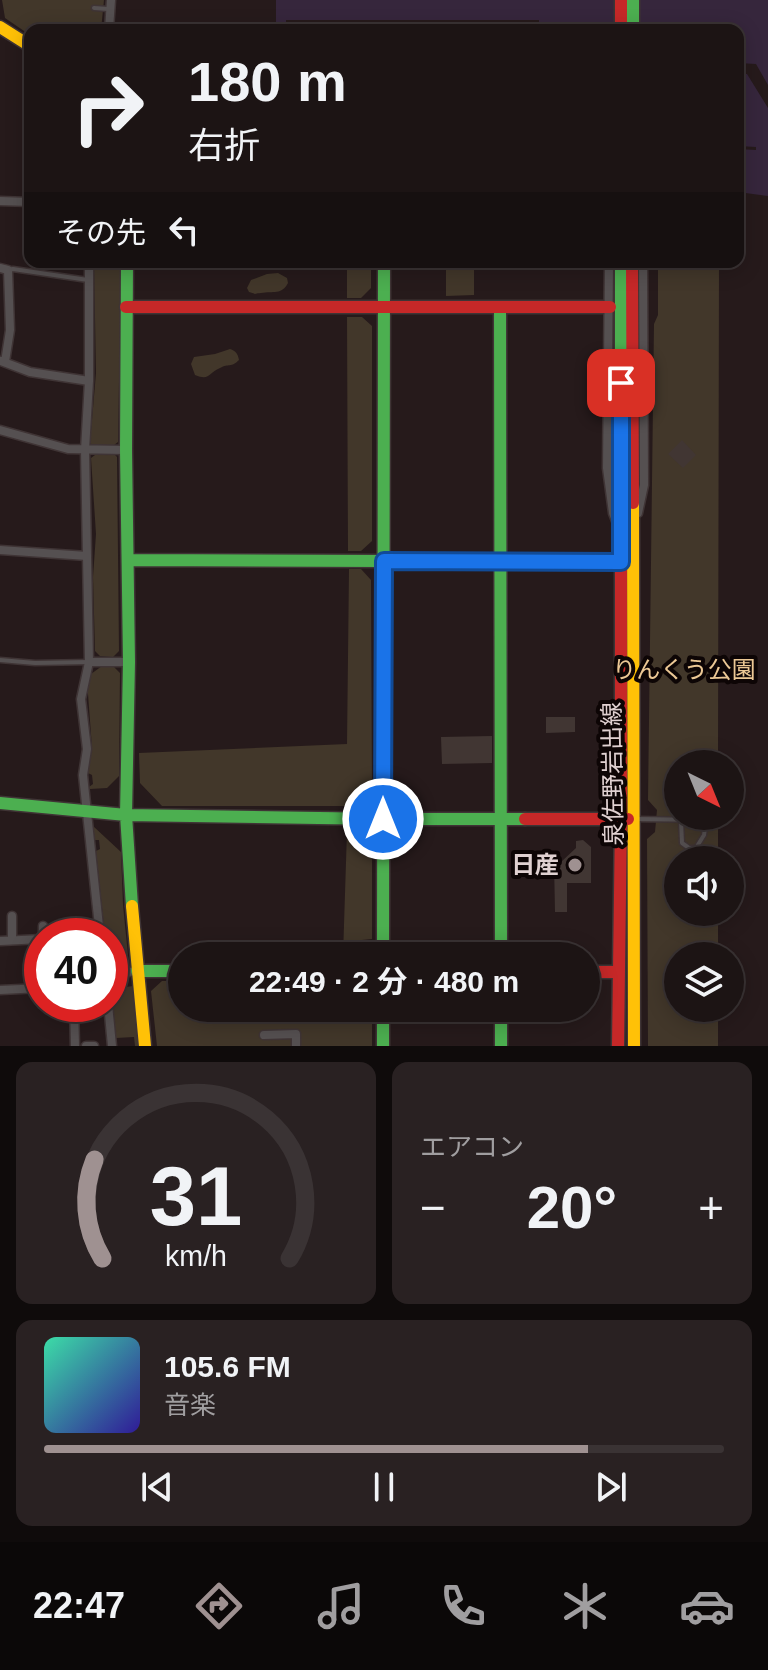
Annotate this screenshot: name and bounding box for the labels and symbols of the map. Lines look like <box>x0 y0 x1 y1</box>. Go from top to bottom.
pin <box>587 349 655 417</box>
park label: りんくう公園 <box>612 656 756 683</box>
street label: 泉佐野岩出線 <box>598 702 627 846</box>
north arrow <box>664 750 744 830</box>
position arrow <box>341 777 425 861</box>
place label: 日産 <box>511 851 559 878</box>
marker: 日産 <box>566 856 584 874</box>
speed limit sign: 40 <box>24 918 128 1022</box>

